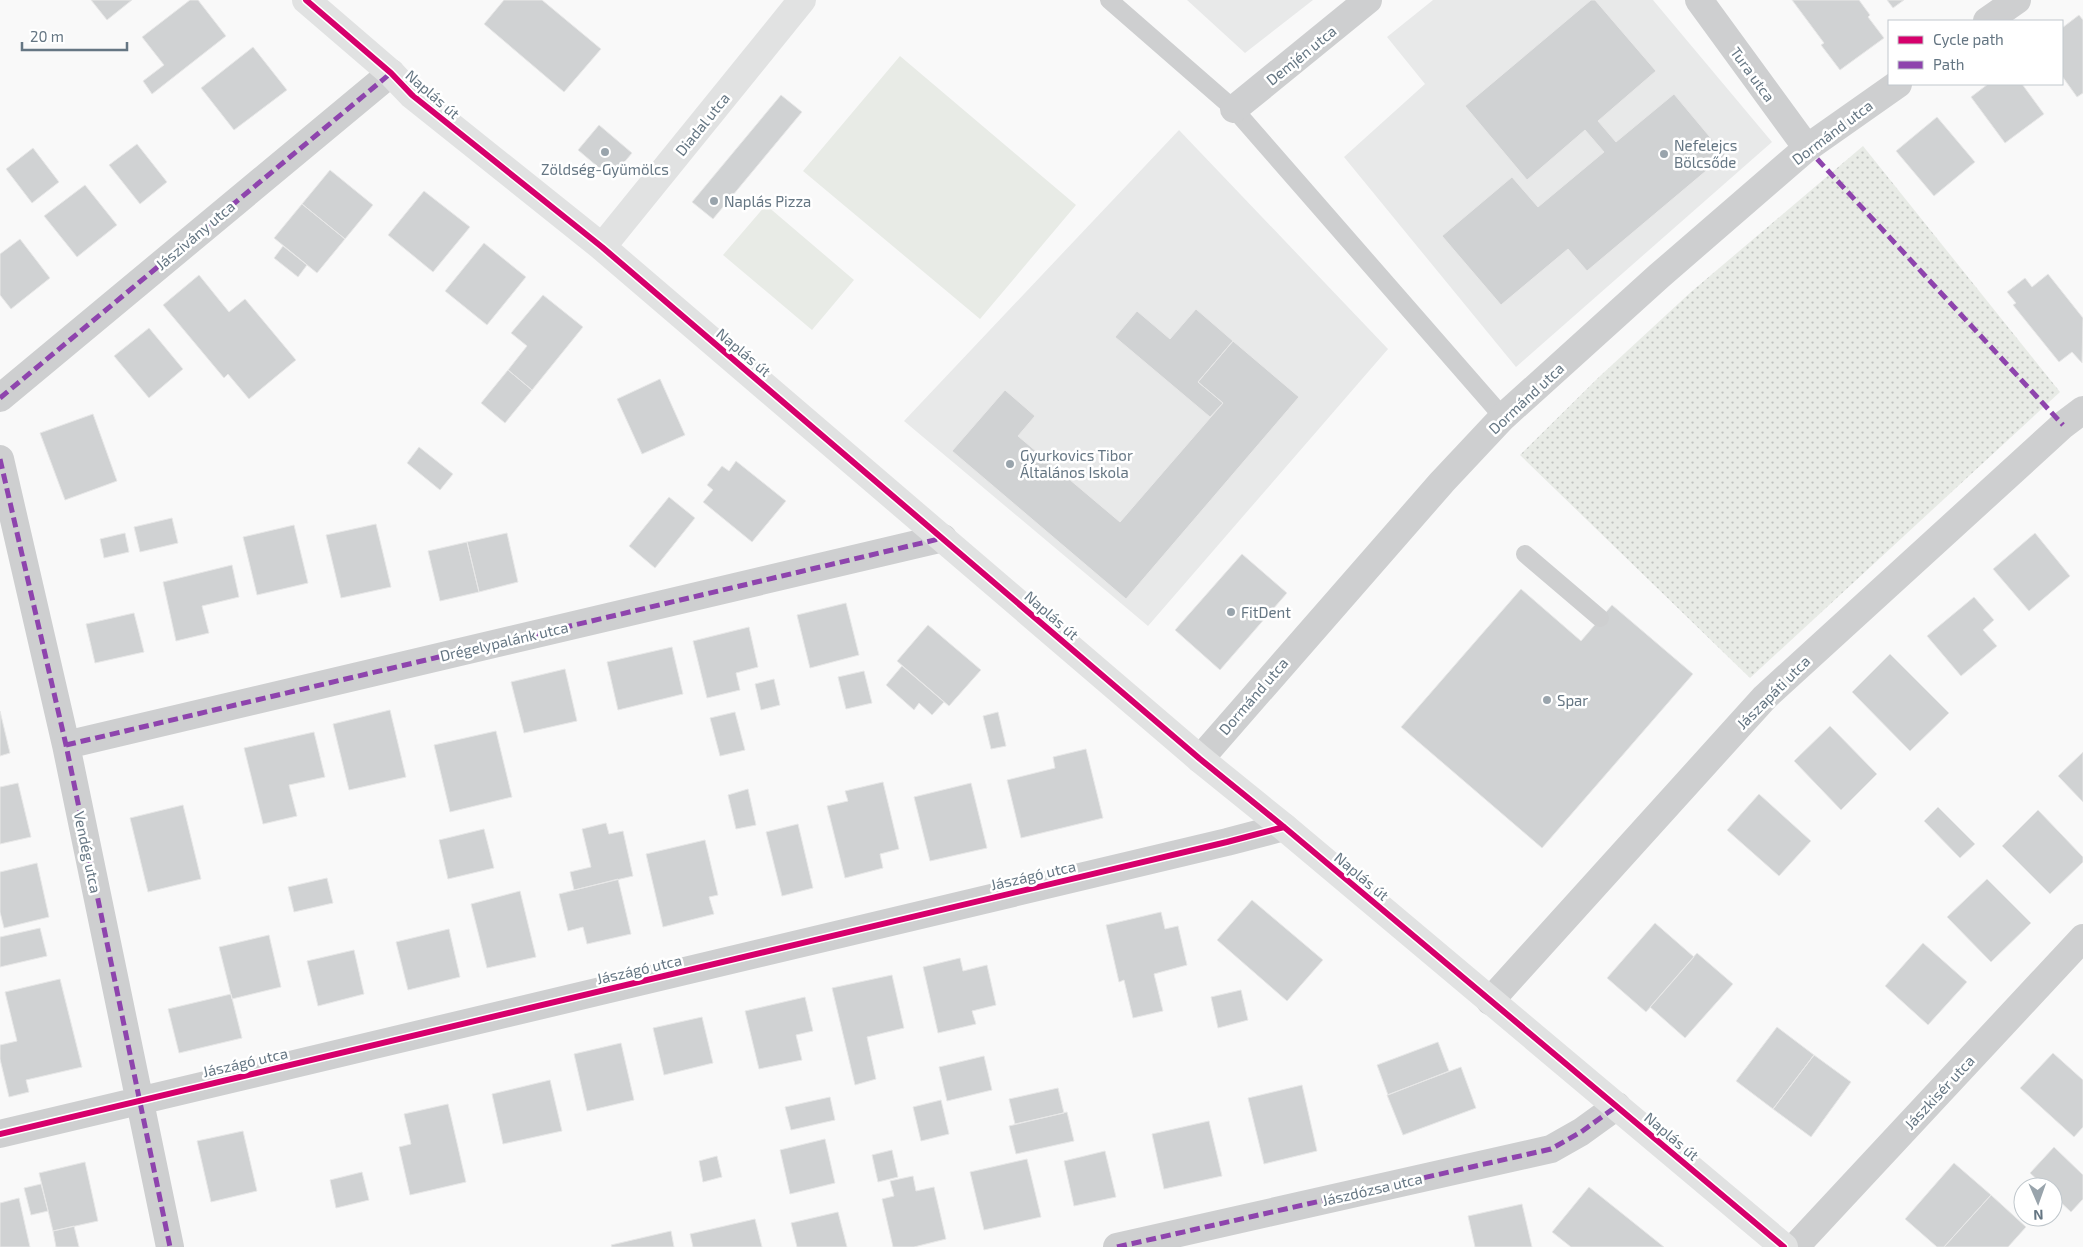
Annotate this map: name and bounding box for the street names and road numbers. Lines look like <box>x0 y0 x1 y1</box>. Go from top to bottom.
street label: Demjén utca <box>1262 21 1340 89</box>
street label: Tura utca <box>1727 43 1779 105</box>
street label: Naplás út <box>402 66 464 122</box>
street label: Diadal utca <box>671 89 733 159</box>
street label: Dormánd utca <box>1788 96 1876 168</box>
street label: Jászivány utca <box>152 197 238 273</box>
street label: Naplás út <box>713 324 775 380</box>
street label: Dormánd utca <box>1485 359 1567 437</box>
street label: Naplás út <box>1021 587 1083 643</box>
street label: Drégelypalánk utca <box>438 617 570 665</box>
street label: Jászapáti utca <box>1733 652 1813 732</box>
street label: Dormánd utca <box>1215 654 1291 738</box>
street label: Vendég utca <box>71 809 105 895</box>
street label: Naplás út <box>1331 848 1393 904</box>
street label: Jászágó utca <box>989 856 1077 894</box>
street label: Jászágó utca <box>595 950 683 988</box>
street label: Jászágó utca <box>201 1043 289 1081</box>
street label: Jászkisér utca <box>1900 1051 1978 1133</box>
street label: Naplás út <box>1641 1108 1703 1164</box>
street label: Jászdózsa utca <box>1320 1169 1424 1209</box>

